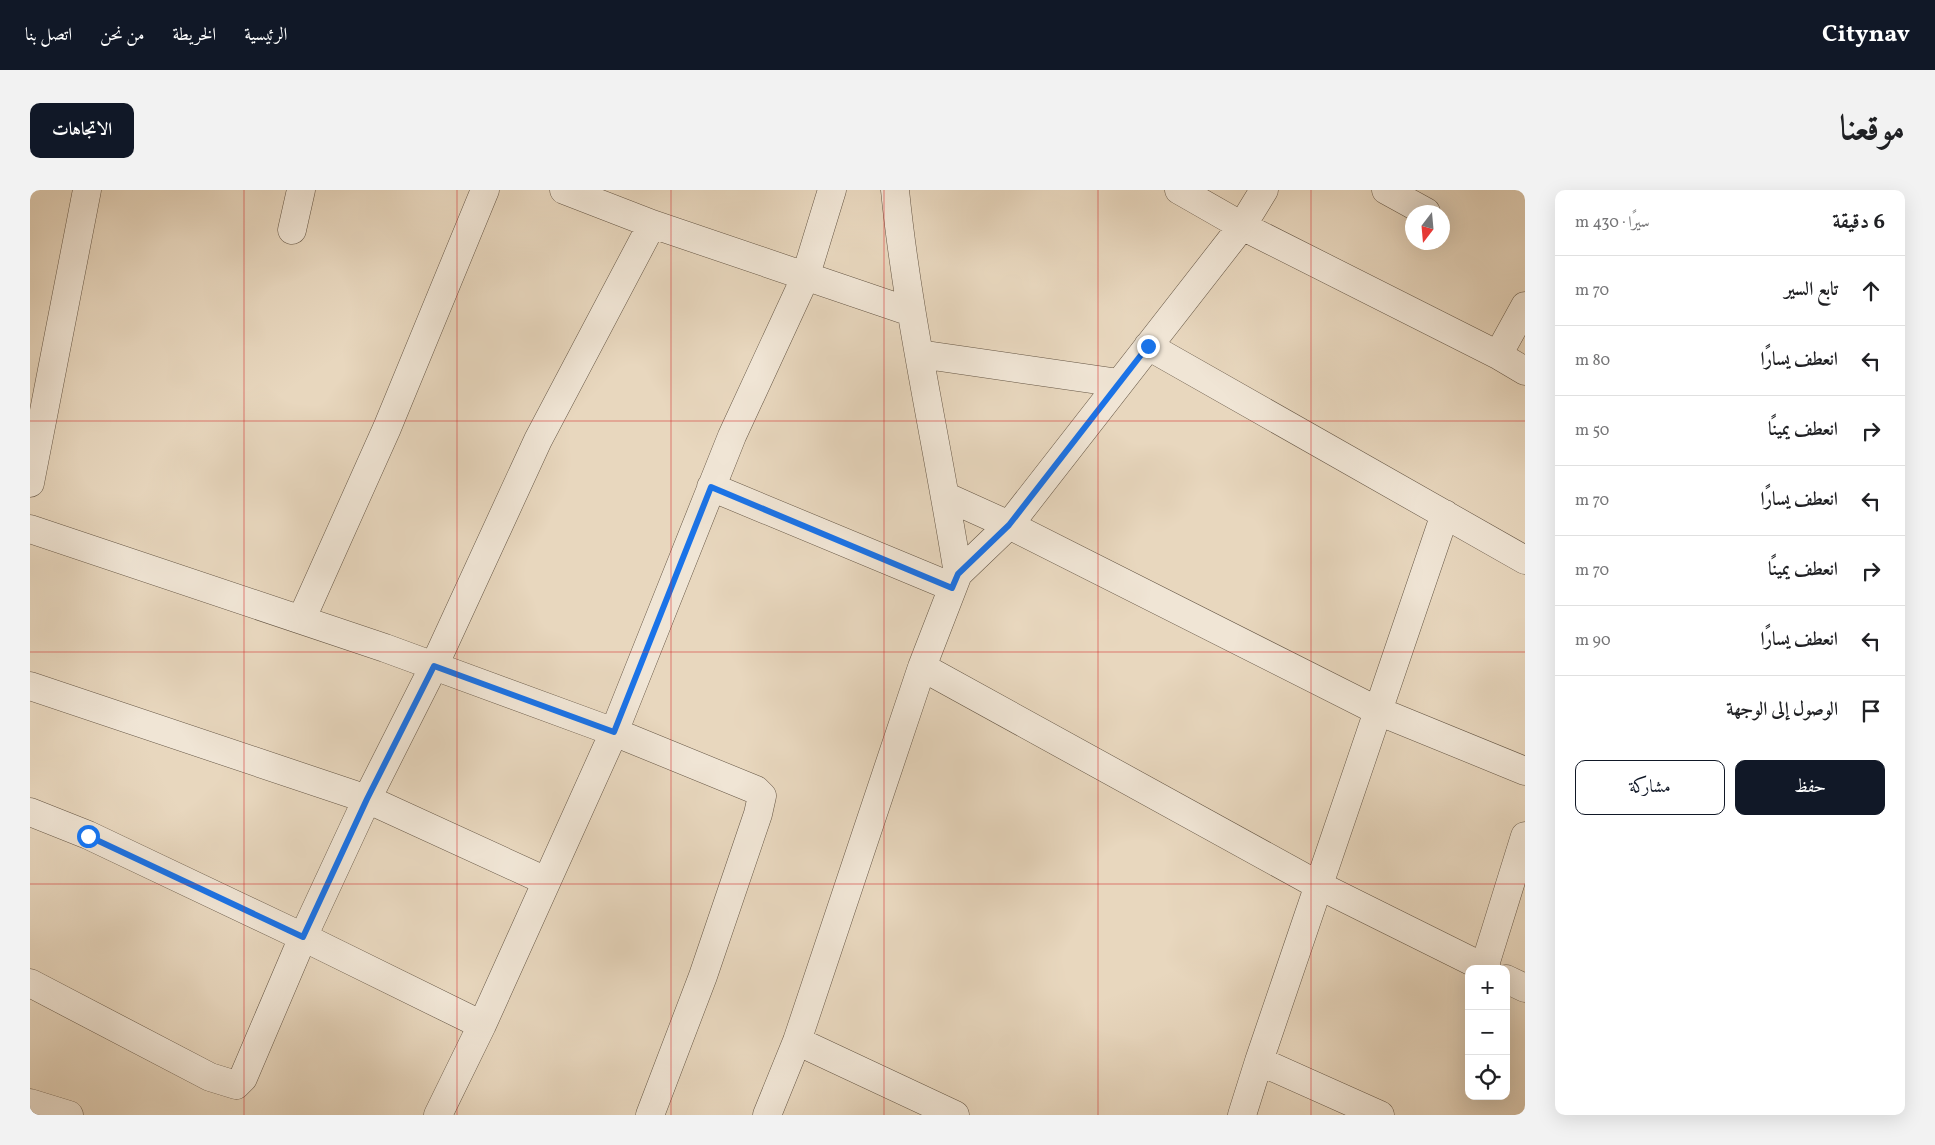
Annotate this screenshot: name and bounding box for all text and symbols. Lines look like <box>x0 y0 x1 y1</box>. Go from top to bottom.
text: Citynav <box>1822 18 1910 52</box>
text: اتصل بنا <box>25 23 72 48</box>
text: من نحن <box>100 23 144 48</box>
text: الخريطة <box>172 23 216 48</box>
text: الرئيسية <box>244 23 287 48</box>
button: الاتجاهات <box>30 103 134 158</box>
text: موقعنا <box>1840 106 1905 154</box>
north arrow <box>1405 205 1450 250</box>
text: 6 دقيقة <box>1833 208 1885 237</box>
text: سيرًا · 430 m <box>1575 212 1650 234</box>
text: تابع السير <box>1785 277 1838 303</box>
icon: ahead <box>1857 277 1885 305</box>
text: 70 m <box>1575 280 1609 302</box>
route end <box>1137 335 1160 358</box>
text: انعطف يسارًا <box>1760 347 1838 373</box>
icon: left <box>1857 347 1885 375</box>
text: 80 m <box>1575 350 1610 372</box>
text: انعطف يمينًا <box>1768 417 1838 443</box>
icon: right <box>1857 417 1885 445</box>
text: 50 m <box>1575 420 1609 442</box>
text: انعطف يسارًا <box>1760 487 1838 513</box>
icon: left <box>1857 487 1885 515</box>
text: 70 m <box>1575 490 1609 512</box>
text: انعطف يمينًا <box>1768 557 1838 583</box>
icon: right <box>1857 557 1885 585</box>
text: 70 m <box>1575 560 1609 582</box>
text: انعطف يسارًا <box>1760 627 1838 653</box>
icon: left <box>1857 627 1885 655</box>
text: 90 m <box>1575 630 1611 652</box>
text: الوصول إلى الوجهة <box>1726 697 1838 723</box>
icon: arrive <box>1857 697 1885 725</box>
button: مشاركة <box>1575 760 1725 815</box>
button: حفظ <box>1735 760 1885 815</box>
route start <box>77 825 100 848</box>
map controls <box>1465 965 1510 1100</box>
button: + <box>1465 965 1510 1010</box>
button: − <box>1465 1010 1510 1055</box>
button: locate <box>1465 1055 1510 1100</box>

